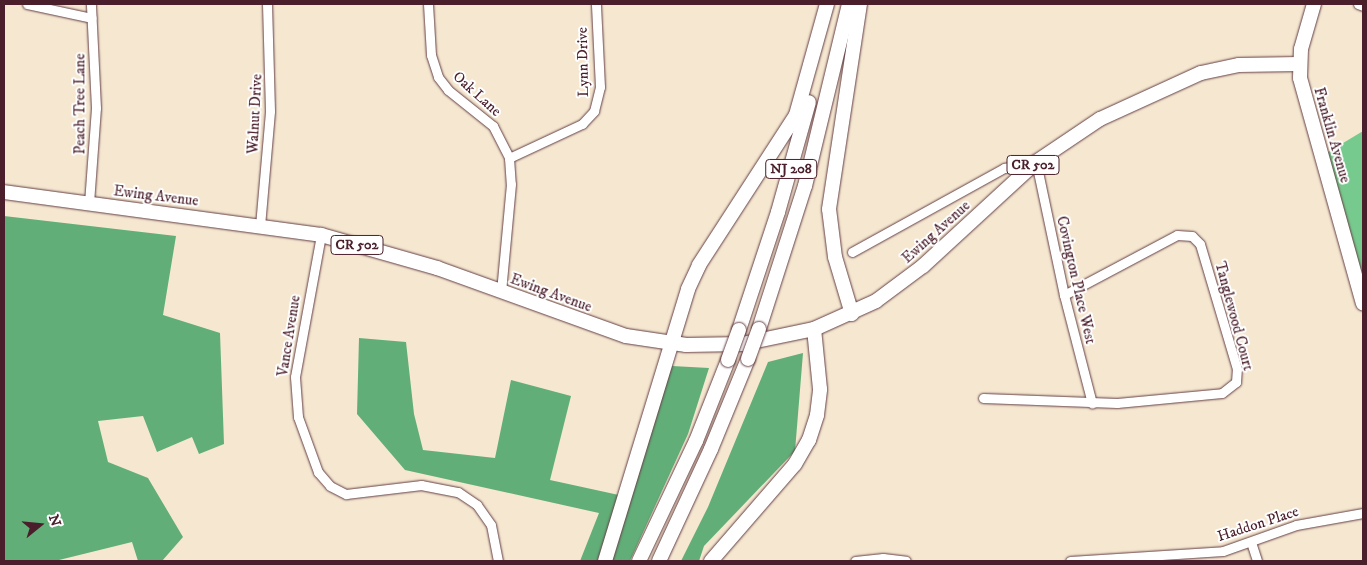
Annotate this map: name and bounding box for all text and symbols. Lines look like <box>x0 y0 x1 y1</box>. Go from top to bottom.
street label: Lynn Drive <box>573 27 593 97</box>
street label: Peach Tree Lane <box>71 54 89 154</box>
street label: Oak Lane <box>449 68 505 120</box>
street label: Walnut Drive <box>244 74 266 154</box>
street label: Franklin Avenue <box>1310 85 1354 185</box>
road number: CR 502 <box>1006 154 1060 176</box>
road number: NJ 208 <box>765 157 817 180</box>
street label: Ewing Avenue <box>113 182 199 210</box>
street label: Ewing Avenue <box>898 197 974 267</box>
street label: Covington Place West <box>1053 214 1099 346</box>
road number: CR 502 <box>330 234 384 256</box>
street label: Tanglewood Court <box>1211 260 1257 372</box>
street label: Ewing Avenue <box>508 270 594 316</box>
street label: Vance Avenue <box>274 294 304 378</box>
north arrow <box>15 500 65 550</box>
street label: Haddon Place <box>1215 502 1301 546</box>
text: N <box>44 512 65 529</box>

